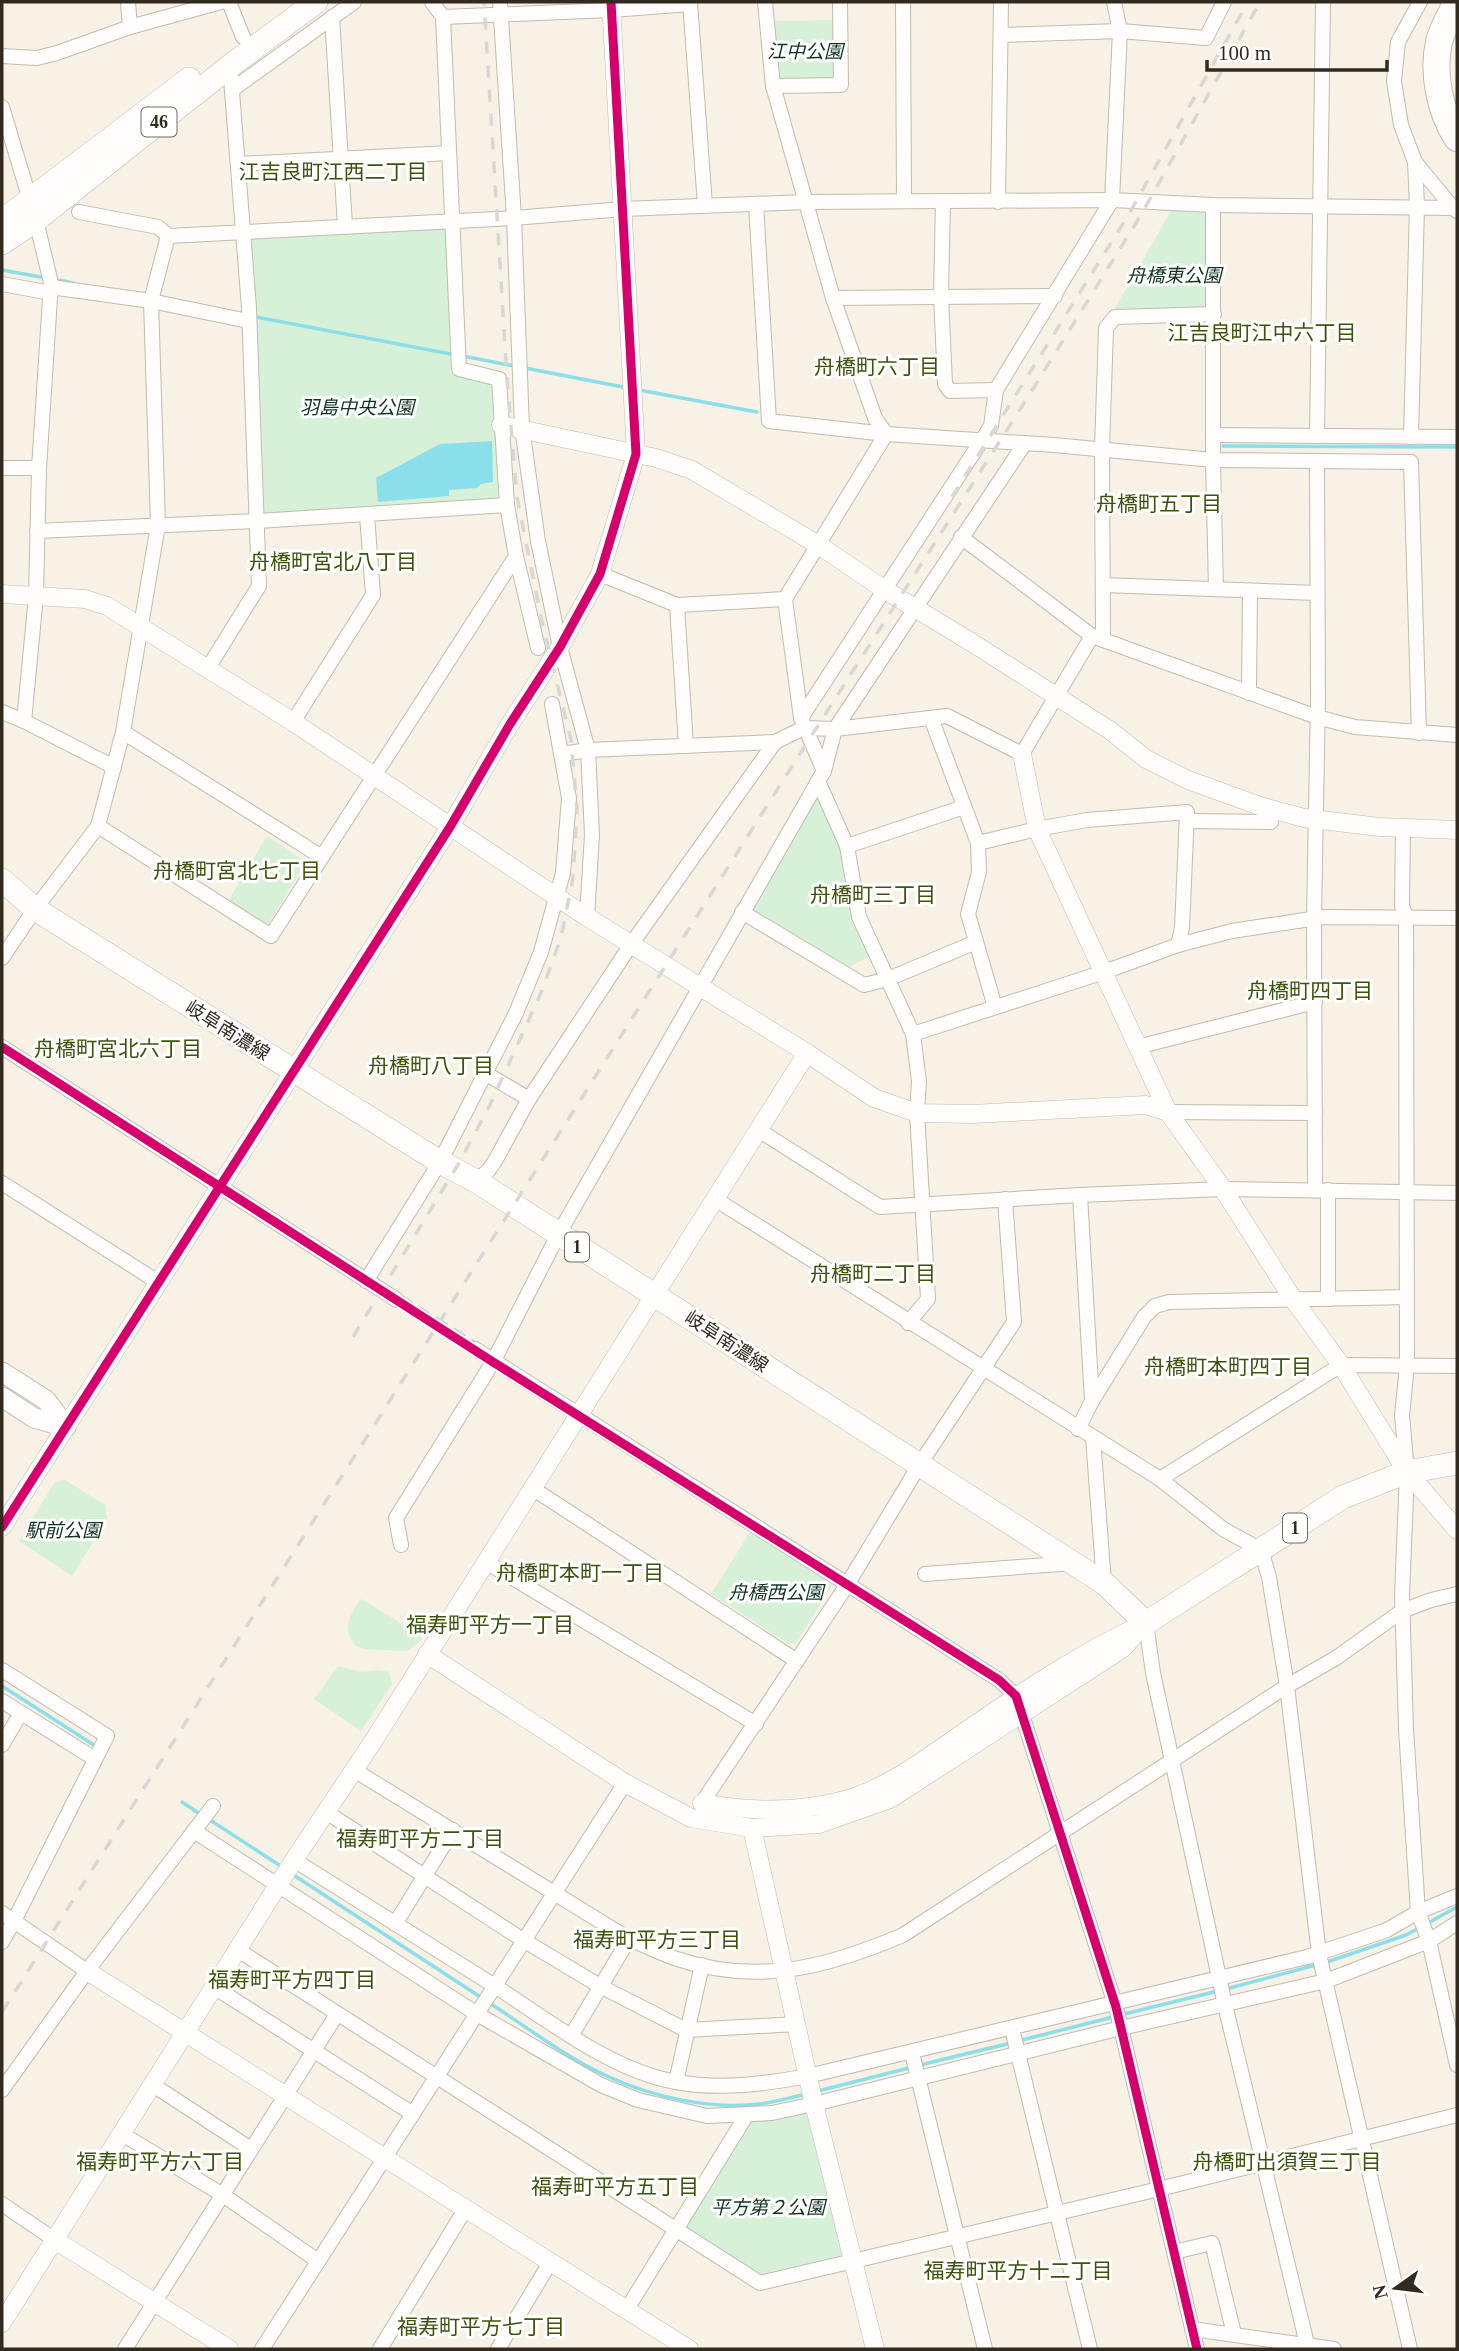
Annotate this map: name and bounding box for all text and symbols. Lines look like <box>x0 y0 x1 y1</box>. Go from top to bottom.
scale bar <box>1207 28 1387 72</box>
park label: 江中公園 <box>767 41 846 62</box>
text: 100 m <box>1218 41 1271 65</box>
road number: 46 <box>142 107 176 136</box>
district label: 江吉良町江西二丁目 <box>239 160 428 184</box>
park label: 舟橋東公園 <box>1126 265 1224 286</box>
district label: 江吉良町江中六丁目 <box>1168 321 1357 345</box>
district label: 舟橋町六丁目 <box>814 355 940 379</box>
park label: 羽島中央公園 <box>300 397 417 418</box>
district label: 舟橋町五丁目 <box>1096 492 1222 516</box>
district label: 舟橋町宮北八丁目 <box>249 550 417 574</box>
district label: 舟橋町宮北七丁目 <box>153 859 321 883</box>
district label: 舟橋町三丁目 <box>810 883 936 907</box>
district label: 舟橋町四丁目 <box>1247 979 1373 1003</box>
street label: 岐阜南濃線 <box>182 996 274 1065</box>
district label: 舟橋町宮北六丁目 <box>34 1037 202 1061</box>
district label: 舟橋町八丁目 <box>368 1054 494 1078</box>
road number: 1 <box>565 1232 589 1262</box>
district label: 舟橋町二丁目 <box>810 1262 936 1286</box>
street label: 岐阜南濃線 <box>681 1307 772 1376</box>
district label: 舟橋町本町四丁目 <box>1144 1355 1312 1379</box>
road number: 1 <box>1283 1513 1307 1542</box>
park label: 駅前公園 <box>25 1520 104 1541</box>
district label: 舟橋町本町一丁目 <box>496 1561 664 1585</box>
park label: 舟橋西公園 <box>728 1582 826 1603</box>
district label: 福寿町平方一丁目 <box>406 1613 574 1637</box>
district label: 福寿町平方二丁目 <box>336 1827 504 1851</box>
district label: 福寿町平方三丁目 <box>573 1928 741 1952</box>
district label: 福寿町平方四丁目 <box>208 1968 376 1992</box>
district label: 福寿町平方六丁目 <box>76 2150 244 2174</box>
district label: 舟橋町出須賀三丁目 <box>1193 2150 1382 2174</box>
district label: 福寿町平方五丁目 <box>531 2175 699 2199</box>
park label: 平方第２公園 <box>711 2197 828 2218</box>
north arrow <box>1361 2253 1431 2323</box>
district label: 福寿町平方十二丁目 <box>924 2259 1113 2283</box>
text: N <box>1368 2283 1392 2301</box>
district label: 福寿町平方七丁目 <box>397 2315 565 2339</box>

